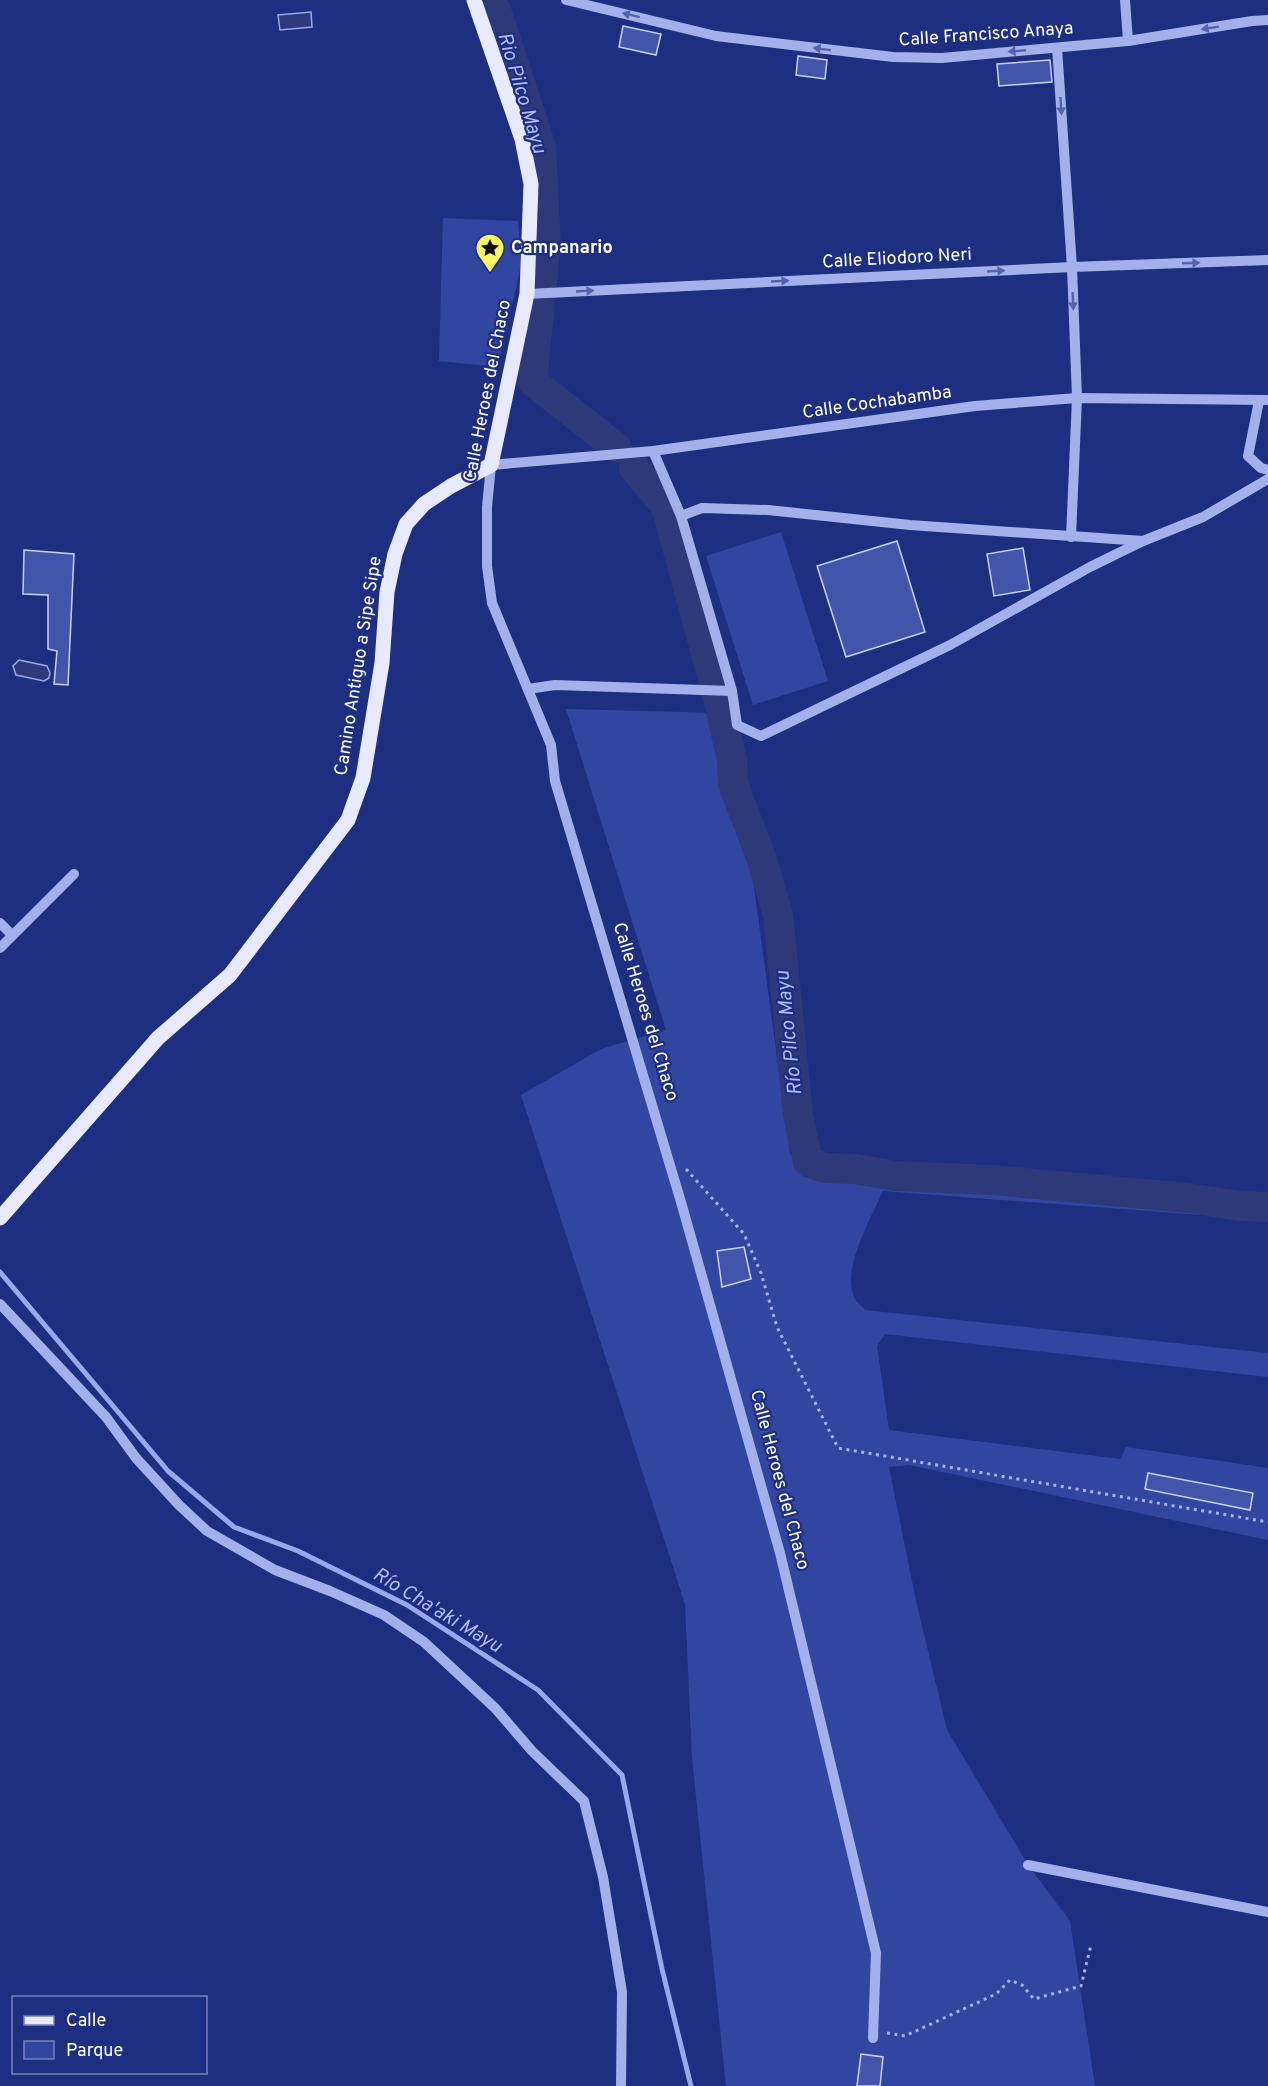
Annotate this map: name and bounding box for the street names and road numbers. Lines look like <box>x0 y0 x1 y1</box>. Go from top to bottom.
street label: Calle Francisco Anaya <box>898 17 1074 53</box>
street label: Calle Eliodoro Neri <box>822 244 972 274</box>
street label: Calle Heroes del Chaco <box>459 298 517 484</box>
street label: Calle Cochabamba <box>801 381 953 425</box>
street label: Camino Antiguo a Sipe Sipe <box>330 555 388 777</box>
street label: Calle Heroes del Chaco <box>607 920 683 1104</box>
street label: Calle Heroes del Chaco <box>744 1387 814 1573</box>

